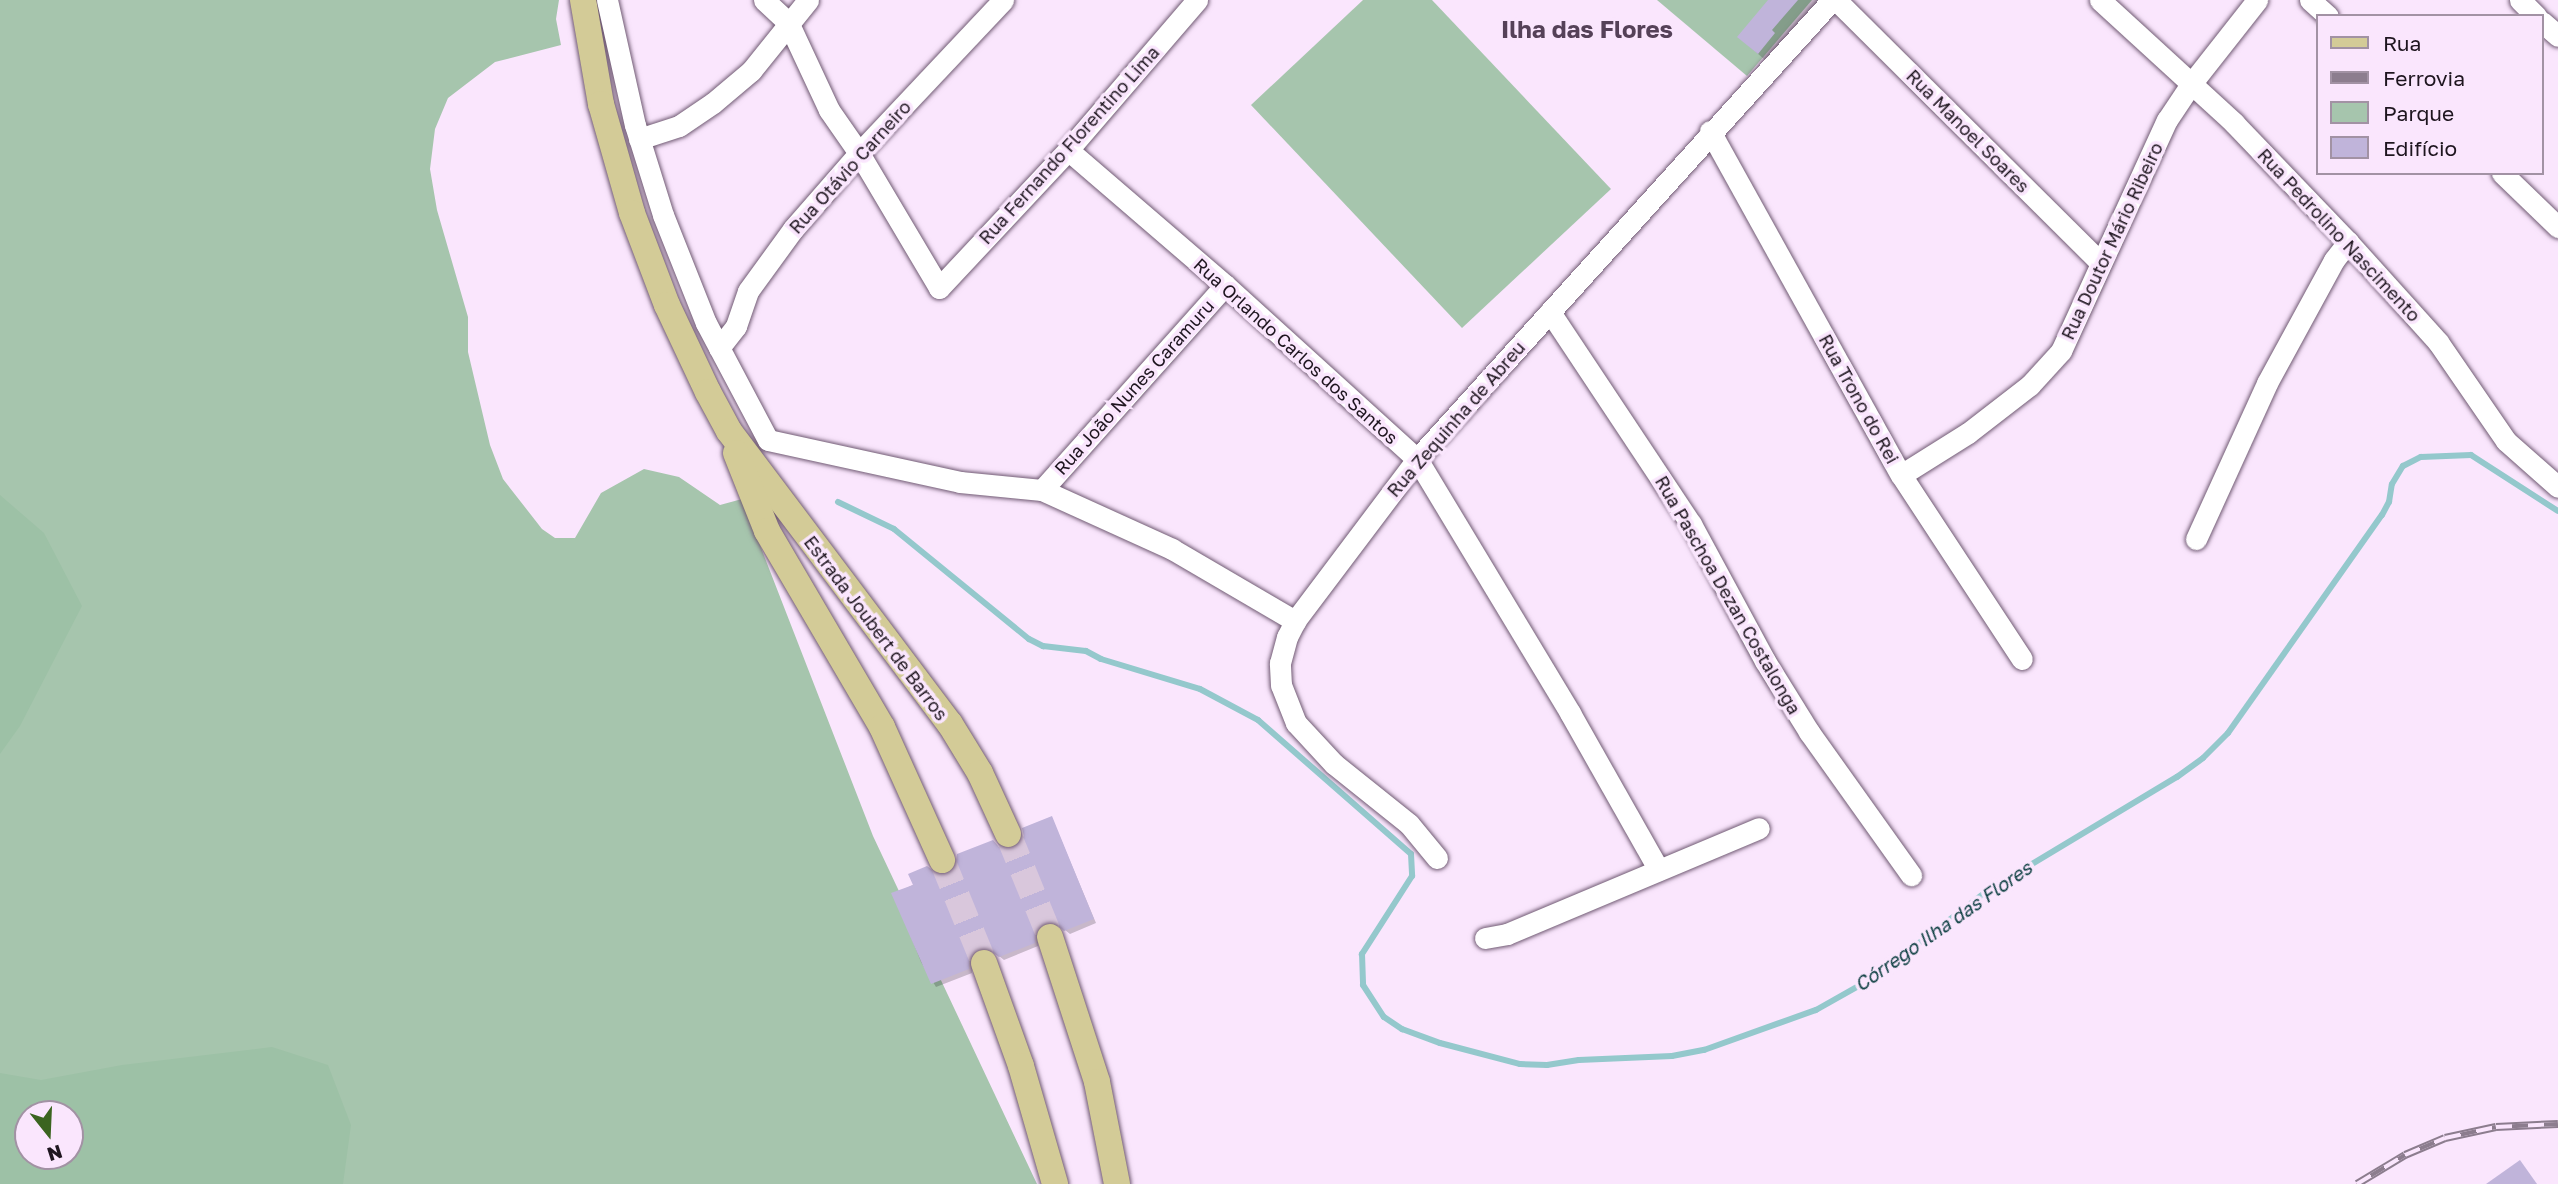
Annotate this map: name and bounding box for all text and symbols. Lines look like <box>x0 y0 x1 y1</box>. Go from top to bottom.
legend <box>2316 14 2544 175</box>
district label: Ilha das Flores <box>1501 15 1673 43</box>
text: Rua <box>2383 30 2421 56</box>
street label: Rua Fernando Florentino Lima <box>974 42 1164 248</box>
street label: Rua Manoel Soares <box>1902 65 2034 197</box>
text: Ferrovia <box>2383 65 2465 91</box>
street label: Rua Otávio Carneiro <box>785 96 915 238</box>
text: Parque <box>2383 100 2454 126</box>
text: Edifício <box>2383 135 2457 161</box>
street label: Rua Doutor Mário Ribeiro <box>2057 139 2167 343</box>
street label: Rua Pedrolino Nascimento <box>2253 144 2425 326</box>
street label: Rua Orlando Carlos dos Santos <box>1190 254 1402 448</box>
street label: Rua João Nunes Caramuru <box>1050 295 1218 479</box>
street label: Rua Trono do Rei <box>1814 330 1904 468</box>
street label: Rua Zequinha de Abreu <box>1382 337 1530 501</box>
street label: Rua Paschoa Dezan Costalonga <box>1651 472 1805 718</box>
street label: Estrada Joubert de Barros <box>800 532 952 724</box>
water label: Córrego Ilha das Flores <box>1850 856 2036 996</box>
north arrow <box>14 1100 84 1170</box>
text: N <box>45 1140 65 1167</box>

